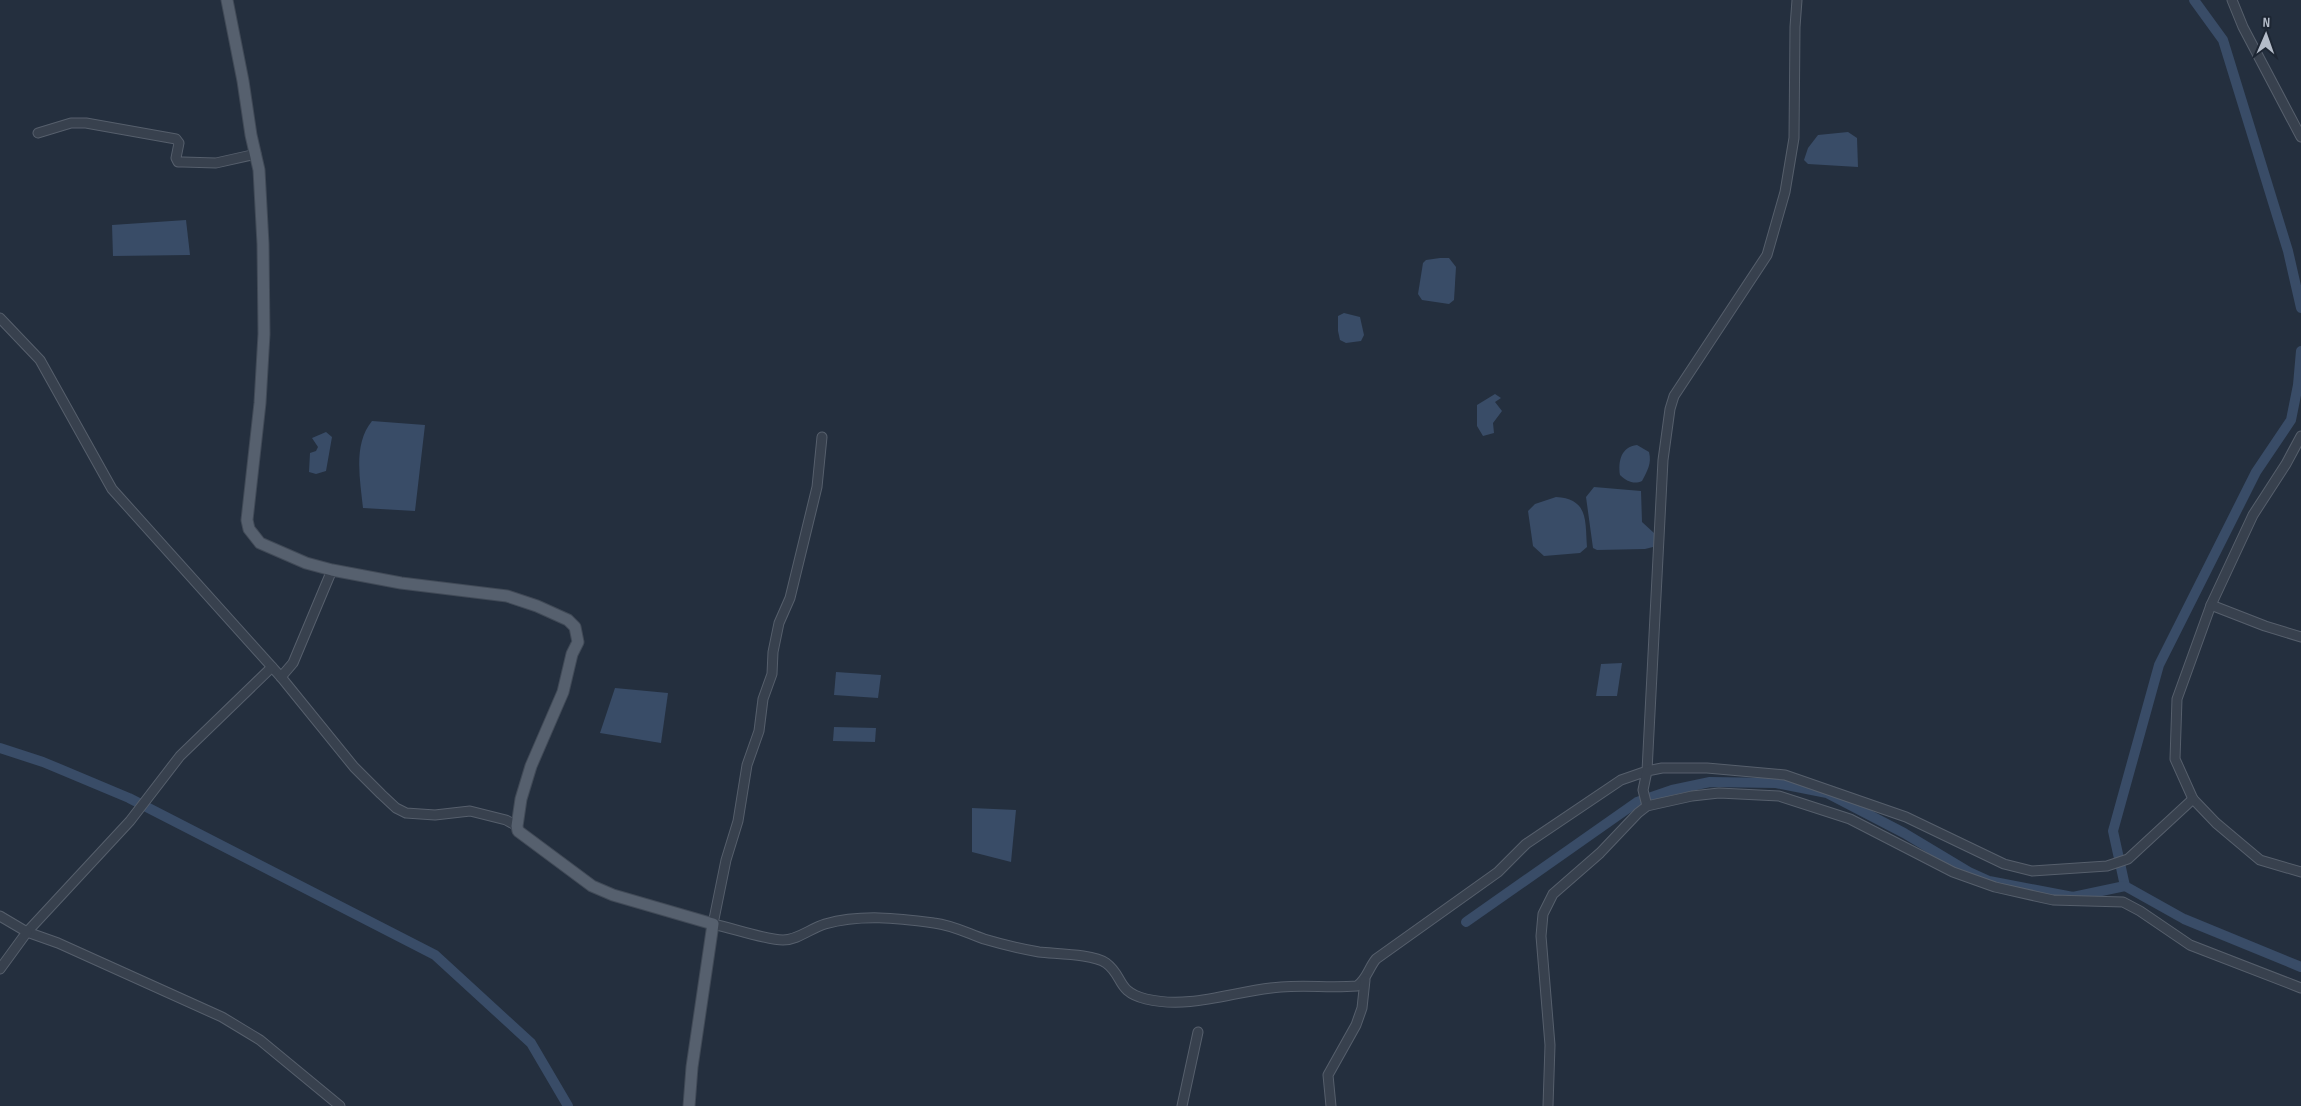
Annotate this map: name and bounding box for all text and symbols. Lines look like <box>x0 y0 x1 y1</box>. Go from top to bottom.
north arrow <box>2241 10 2291 60</box>
text: N <box>2262 14 2270 31</box>

